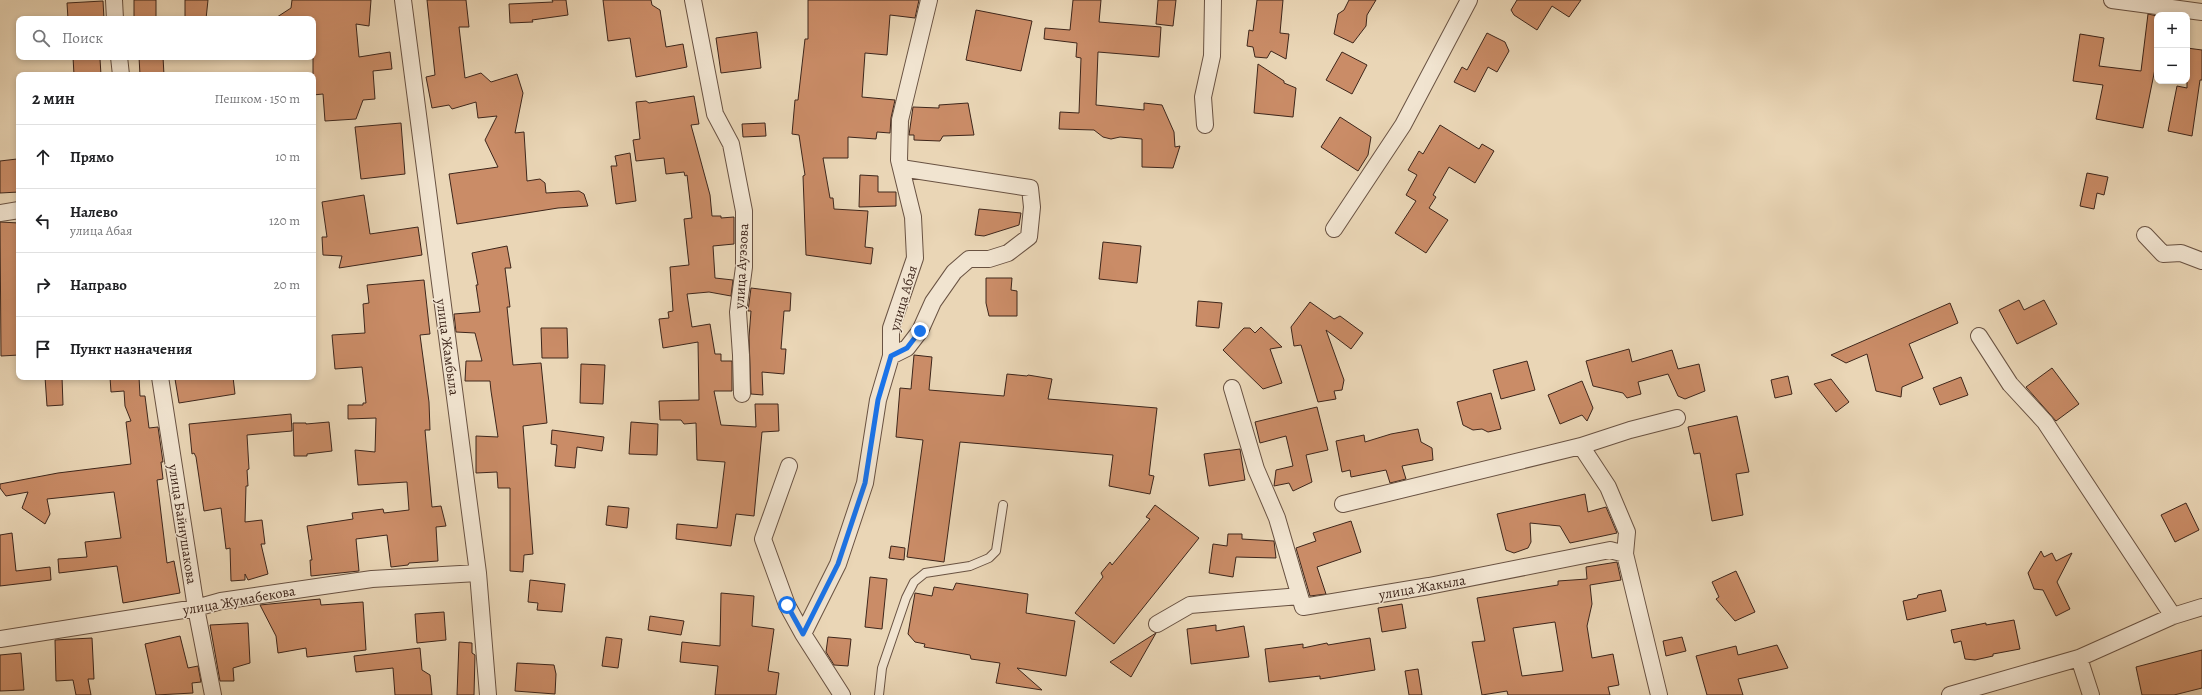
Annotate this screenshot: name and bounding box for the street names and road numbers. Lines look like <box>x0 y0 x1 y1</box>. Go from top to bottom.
street label: улица Ауэзова <box>730 222 753 310</box>
street label: улица Абая <box>885 263 922 334</box>
street label: улица Жамбыла <box>431 297 464 397</box>
street label: улица Байнушакова <box>163 462 201 586</box>
street label: улица Жакыла <box>1376 570 1467 605</box>
street label: улица Жумабекова <box>180 581 297 620</box>

